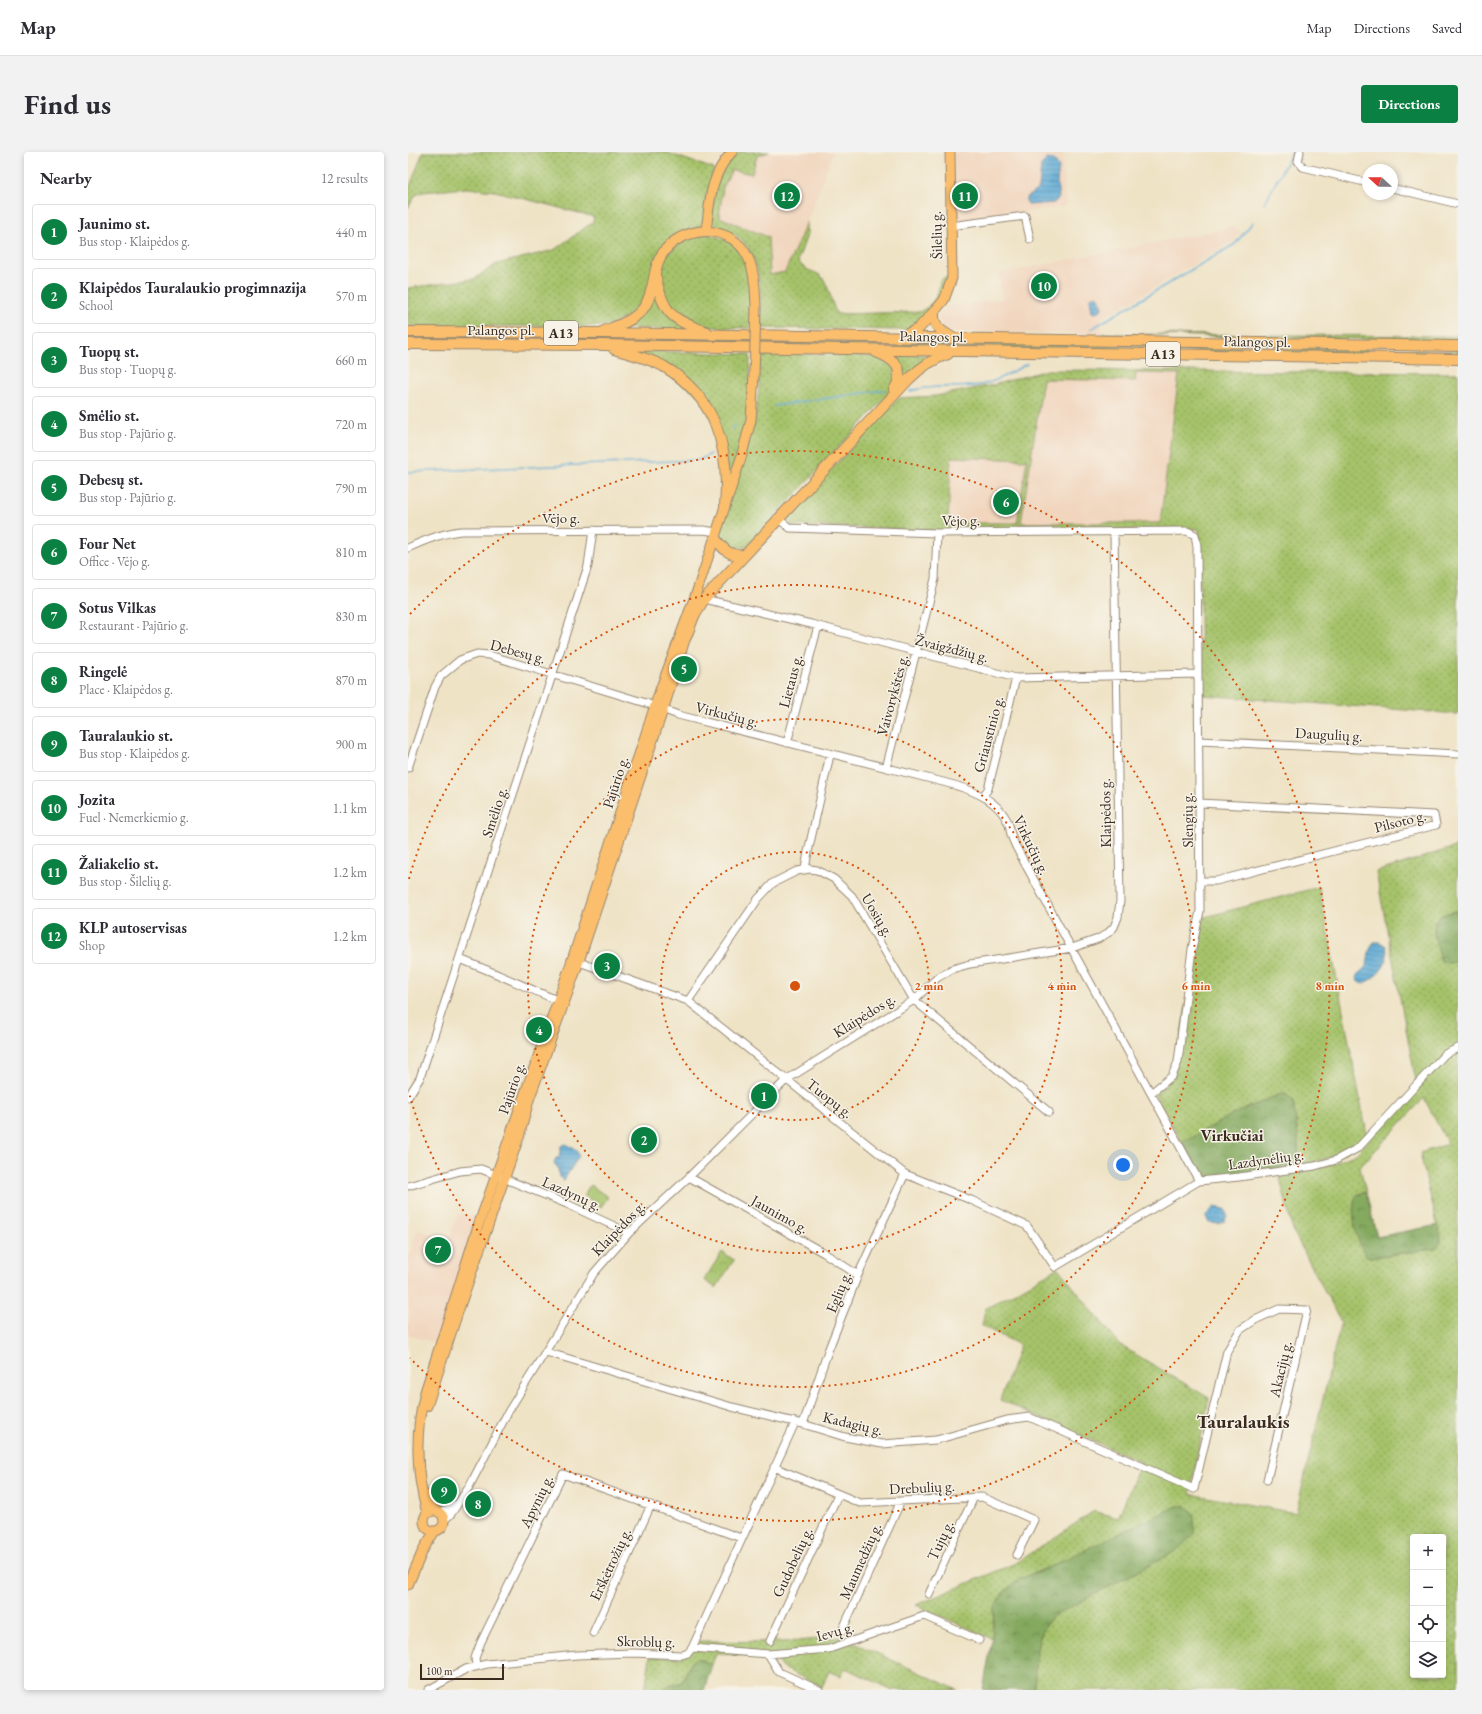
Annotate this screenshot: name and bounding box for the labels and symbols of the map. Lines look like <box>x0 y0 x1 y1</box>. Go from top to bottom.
north arrow <box>1362 164 1398 200</box>
pin: 12 <box>774 181 800 211</box>
pin: 11 <box>952 181 978 211</box>
street label: Šilelių g. <box>926 211 946 259</box>
pin: 10 <box>1031 271 1057 301</box>
street label: Palangos pl. <box>467 320 535 339</box>
road number: A13 <box>544 321 578 345</box>
street label: Palangos pl. <box>899 326 967 346</box>
street label: Palangos pl. <box>1223 331 1291 351</box>
road number: A13 <box>1146 342 1180 366</box>
pin: 6 <box>993 487 1019 517</box>
street label: Vėjo g. <box>542 508 580 527</box>
street label: Vėjo g. <box>942 510 980 530</box>
street label: Žvaigždžių g. <box>913 630 991 666</box>
street label: Debesų g. <box>488 635 548 667</box>
street label: Lietaus g. <box>774 652 806 710</box>
street label: Vaivorykštės g. <box>872 652 912 738</box>
pin: 5 <box>671 654 697 684</box>
street label: Griaustinio g. <box>969 694 1007 774</box>
street label: Virkučių g. <box>694 697 760 731</box>
street label: Daugulių g. <box>1295 723 1363 745</box>
street label: Pajūrio g. <box>598 754 632 810</box>
street label: Klaipėdos g. <box>1095 778 1115 848</box>
street label: Smėlio g. <box>477 784 511 840</box>
street label: Slengių g. <box>1177 792 1197 848</box>
street label: Pilsoto g. <box>1372 805 1428 837</box>
street label: Virkučių g. <box>1009 812 1055 878</box>
street label: Uosių g. <box>858 890 898 940</box>
pin: 3 <box>594 951 620 981</box>
text: 2 min <box>914 978 944 994</box>
text: 4 min <box>1047 978 1077 994</box>
text: 6 min <box>1181 978 1211 994</box>
text: 8 min <box>1315 978 1345 994</box>
centre of rings <box>788 979 802 993</box>
street label: Klaipėdos g. <box>829 988 899 1042</box>
pin: 4 <box>526 1015 552 1045</box>
street label: Pajūrio g. <box>493 1059 529 1117</box>
street label: Tuopų g. <box>803 1074 857 1122</box>
pin: 1 <box>751 1081 777 1111</box>
pin: 2 <box>631 1125 657 1155</box>
district label: Virkučiai <box>1201 1125 1264 1146</box>
street label: Lazdynėlių g. <box>1227 1144 1305 1174</box>
your location <box>1113 1155 1133 1175</box>
street label: Lazdynų g. <box>539 1171 605 1215</box>
street label: Jaunimo g. <box>746 1190 812 1237</box>
street label: Klaipėdos g. <box>587 1196 649 1260</box>
pin: 7 <box>425 1235 451 1265</box>
street label: Eglių g. <box>821 1268 855 1316</box>
street label: Akacijų g. <box>1264 1339 1296 1400</box>
street label: Kadagių g. <box>821 1407 885 1439</box>
district label: Tauralaukis <box>1196 1409 1290 1434</box>
street label: Apynių g. <box>515 1471 557 1532</box>
pin: 9 <box>431 1476 457 1506</box>
street label: Drebulių g. <box>889 1476 955 1498</box>
pin: 8 <box>465 1489 491 1519</box>
street label: Tujų g. <box>922 1517 958 1563</box>
street label: Maumedžių g. <box>835 1520 885 1602</box>
street label: Erškėtrožių g. <box>585 1524 635 1604</box>
street label: Gudobelių g. <box>767 1524 817 1600</box>
street label: Ievų g. <box>814 1617 856 1645</box>
street label: Skroblų g. <box>617 1631 675 1651</box>
scale bar <box>420 1662 504 1681</box>

